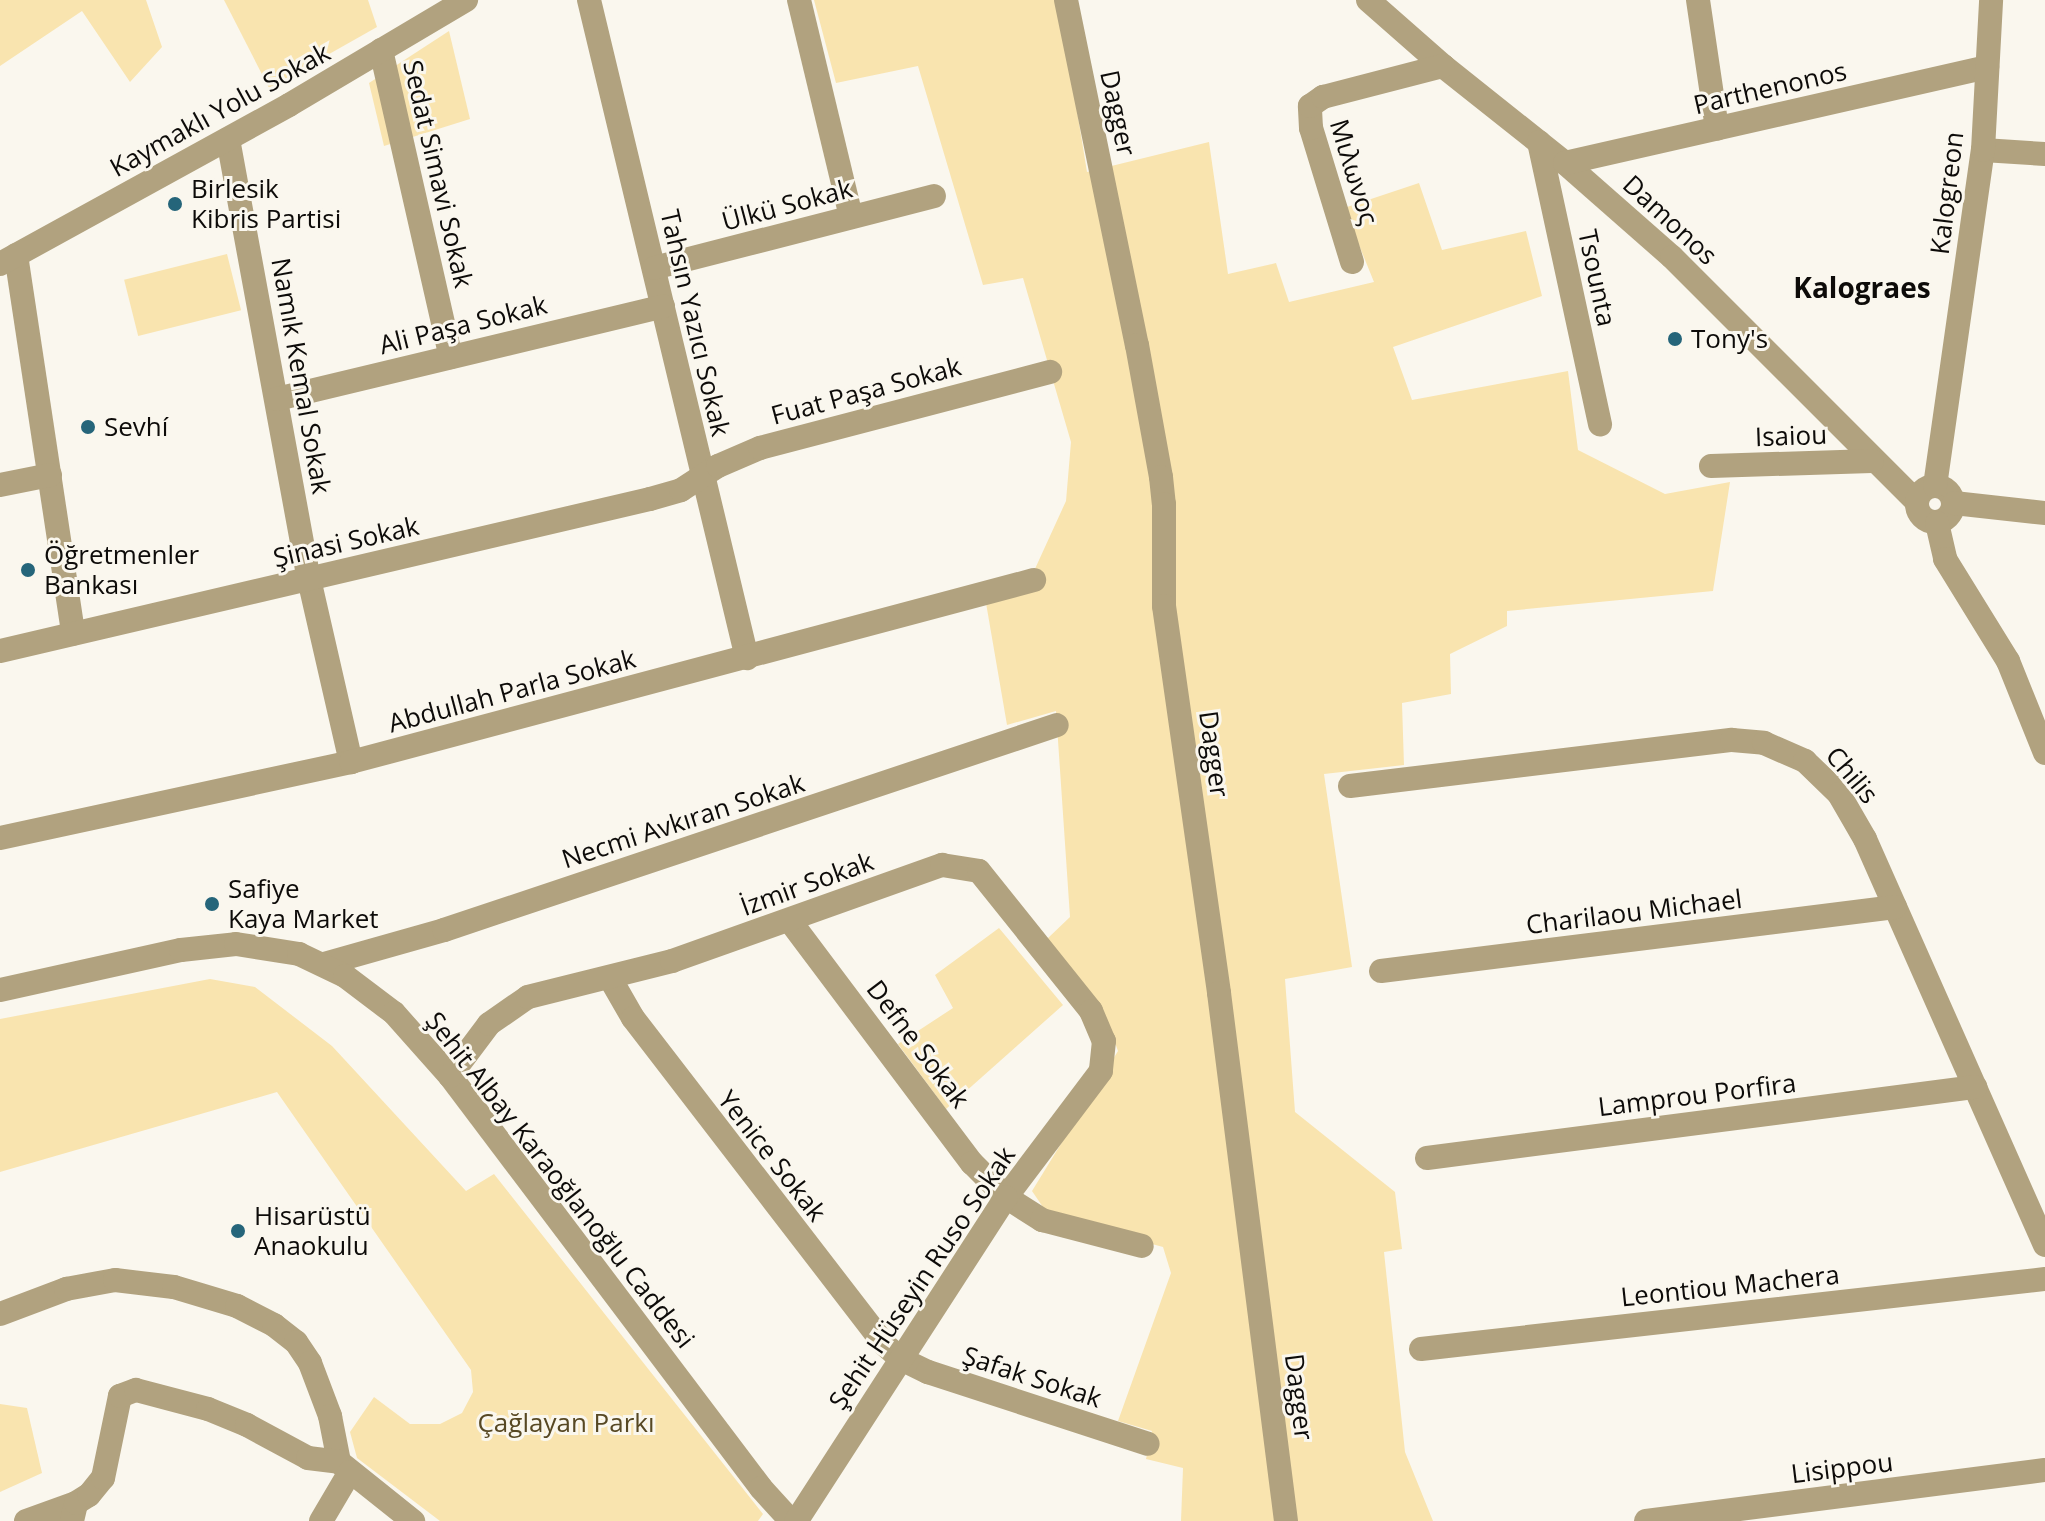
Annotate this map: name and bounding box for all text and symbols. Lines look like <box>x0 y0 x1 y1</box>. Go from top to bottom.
street label: Kaymaklı Yolu Sokak <box>105 37 335 183</box>
street label: Parthenonos <box>1690 55 1850 121</box>
street label: Sedat Simavi Sokak <box>397 57 479 291</box>
street label: Dagger <box>1094 67 1142 159</box>
street label: Μιλωνος <box>1323 116 1385 228</box>
street label: Kalogreon <box>1924 130 1970 256</box>
street label: Damonos <box>1617 169 1723 271</box>
place label: Birlesik Kibris Partisi <box>191 173 341 234</box>
street label: Ülkü Sokak <box>718 173 856 237</box>
marker: Birlesik Kibris Partisi <box>166 195 184 213</box>
street label: Tahsın Yazıcı Sokak <box>654 207 736 439</box>
street label: Tsounta <box>1572 227 1622 329</box>
street label: Namık Kemal Sokak <box>265 256 337 496</box>
district label: Kalograes <box>1793 270 1931 304</box>
street label: Ali Paşa Sokak <box>376 289 550 361</box>
place label: Tony's <box>1691 323 1768 355</box>
marker: Tony's <box>1666 330 1684 348</box>
street label: Fuat Paşa Sokak <box>768 351 964 431</box>
place label: Sevhí <box>104 411 168 443</box>
marker: Sevhí <box>79 418 97 436</box>
street label: Isaiou <box>1754 419 1828 453</box>
street label: Şinasi Sokak <box>270 510 422 574</box>
place label: Öğretmenler Bankası <box>44 539 199 600</box>
marker: Öğretmenler Bankası <box>19 561 37 579</box>
street label: Abdullah Parla Sokak <box>385 643 639 739</box>
street label: Dagger <box>1193 709 1235 799</box>
street label: Chilis <box>1819 740 1885 810</box>
street label: Necmi Avkıran Sokak <box>558 767 808 875</box>
street label: İzmir Sokak <box>736 846 878 922</box>
place label: Safiye Kaya Market <box>228 873 379 934</box>
street label: Charilaou Michael <box>1524 883 1744 941</box>
marker: Safiye Kaya Market <box>203 895 221 913</box>
street label: Defne Sokak <box>860 974 976 1114</box>
street label: Şehit Albay Karaoğlanoğlu Caddesi <box>419 1006 701 1354</box>
street label: Lamprou Porfira <box>1596 1067 1798 1123</box>
street label: Yenice Sokak <box>711 1084 833 1228</box>
street label: Şehit Hüseyin Ruso Sokak <box>822 1141 1022 1415</box>
place label: Hisarüstü Anaokulu <box>254 1200 371 1262</box>
marker: Hisarüstü Anaokulu <box>229 1222 247 1240</box>
street label: Leontiou Machera <box>1619 1259 1841 1313</box>
street label: Şafak Sokak <box>959 1340 1105 1414</box>
street label: Dagger <box>1278 1352 1320 1442</box>
park label: Çağlayan Parkı <box>477 1407 655 1439</box>
street label: Lisippou <box>1789 1446 1895 1490</box>

